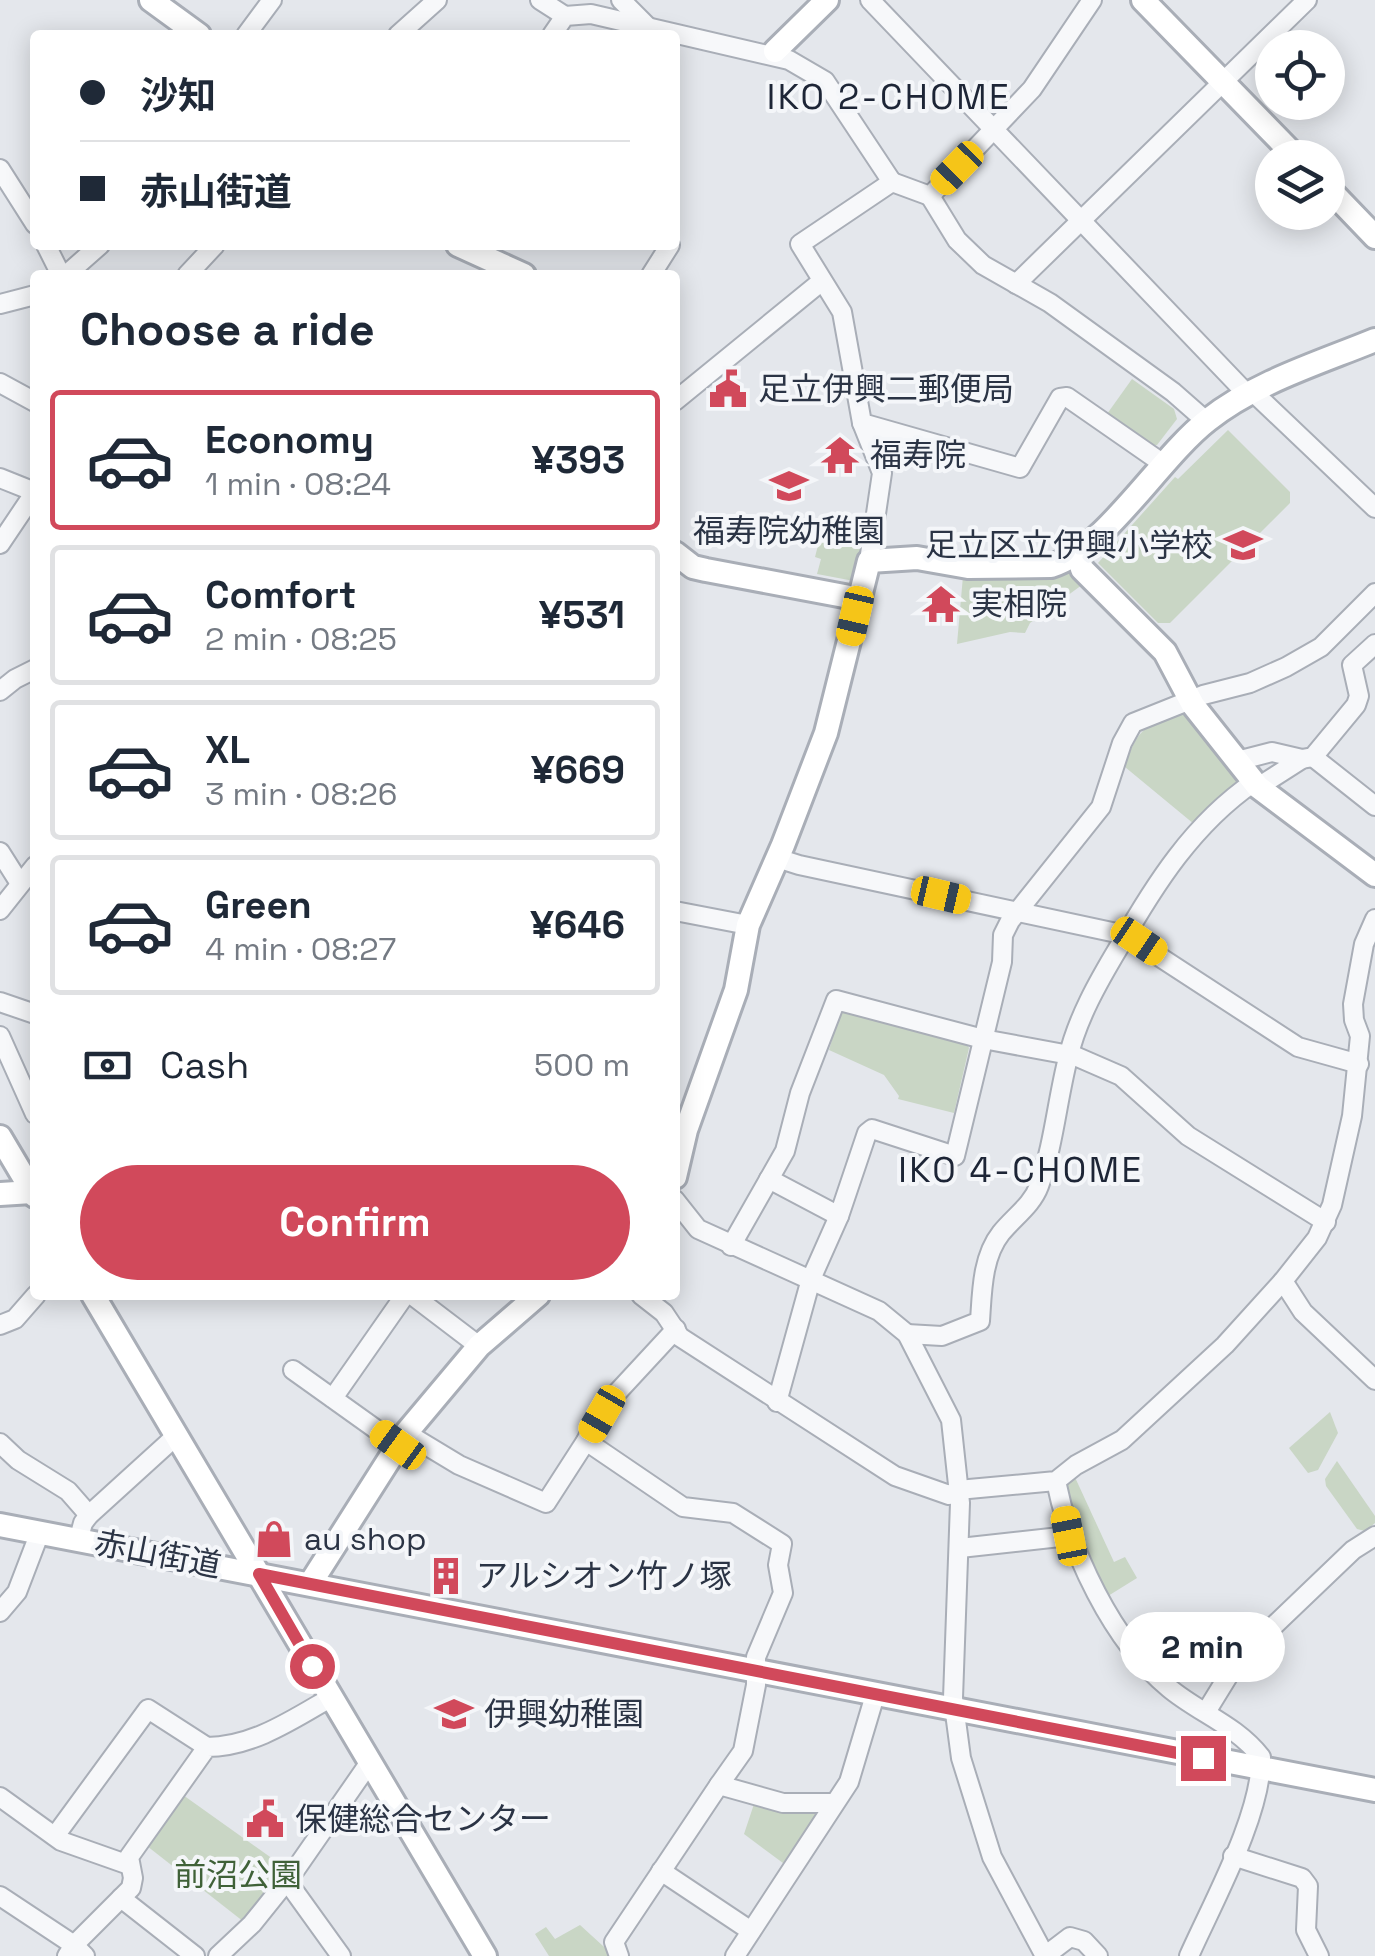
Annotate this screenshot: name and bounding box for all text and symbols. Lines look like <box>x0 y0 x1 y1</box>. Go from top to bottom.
map controls <box>1255 30 1345 230</box>
button: locate <box>1255 30 1345 120</box>
text: 沙知 <box>140 72 216 120</box>
district label: IKO 2-CHOME <box>767 75 1011 119</box>
car <box>925 136 989 200</box>
button: layers <box>1255 140 1345 230</box>
text: 赤山街道 <box>140 168 292 216</box>
text: Choose a ride <box>80 301 375 358</box>
public building icon: 足立伊興二郵便局 <box>707 368 749 410</box>
place label: 足立伊興二郵便局 <box>758 369 1014 409</box>
icon: car <box>85 415 175 505</box>
text: Economy <box>205 416 374 464</box>
temple icon: 福寿院 <box>819 434 861 476</box>
place label: 福寿院 <box>870 435 966 475</box>
text: ¥393 <box>532 436 625 484</box>
text: 1 min · 08:24 <box>205 464 391 504</box>
school or university icon: 福寿院幼稚園 <box>768 465 810 507</box>
place label: 福寿院幼稚園 <box>693 511 885 551</box>
school or university icon: 足立区立伊興小学校 <box>1222 524 1264 566</box>
place label: 足立区立伊興小学校 <box>925 525 1213 565</box>
icon: car <box>85 570 175 660</box>
text: Comfort <box>205 571 356 619</box>
car <box>834 583 876 649</box>
temple icon: 実相院 <box>920 583 962 625</box>
place label: 実相院 <box>971 584 1067 624</box>
text: ¥531 <box>539 591 625 639</box>
text: 2 min · 08:25 <box>205 619 397 659</box>
icon: car <box>85 725 175 815</box>
text: XL <box>205 726 250 774</box>
text: ¥669 <box>531 746 625 794</box>
text: 3 min · 08:26 <box>205 774 397 814</box>
car <box>908 874 974 916</box>
icon: car <box>85 880 175 970</box>
text: Green <box>205 881 312 929</box>
text: ¥646 <box>530 901 625 949</box>
car <box>1106 912 1172 970</box>
text: 4 min · 08:27 <box>205 929 396 969</box>
icon: cash <box>80 1038 135 1093</box>
text: Cash <box>160 1041 249 1089</box>
text: 500 m <box>534 1045 630 1085</box>
district label: IKO 4-CHOME <box>898 1148 1144 1192</box>
button: Confirm <box>80 1165 630 1280</box>
car <box>574 1381 630 1447</box>
car <box>365 1415 431 1475</box>
car <box>1049 1504 1089 1568</box>
shop icon: au shop <box>253 1518 295 1560</box>
place label: au shop <box>304 1519 427 1559</box>
street label: 赤山街道 <box>91 1522 225 1586</box>
building icon: アルシオン竹ノ塚 <box>425 1555 467 1597</box>
place label: アルシオン竹ノ塚 <box>476 1556 732 1596</box>
callout: 2 min <box>1120 1613 1286 1683</box>
text: 2 min <box>1161 1627 1244 1667</box>
route start <box>290 1644 335 1689</box>
school or university icon: 伊興幼稚園 <box>433 1693 475 1735</box>
place label: 伊興幼稚園 <box>484 1694 644 1734</box>
route end <box>1181 1736 1226 1781</box>
public building icon: 保健総合センター <box>244 1798 286 1840</box>
place label: 保健総合センター <box>295 1799 551 1839</box>
park label: 前沼公園 <box>174 1855 302 1895</box>

